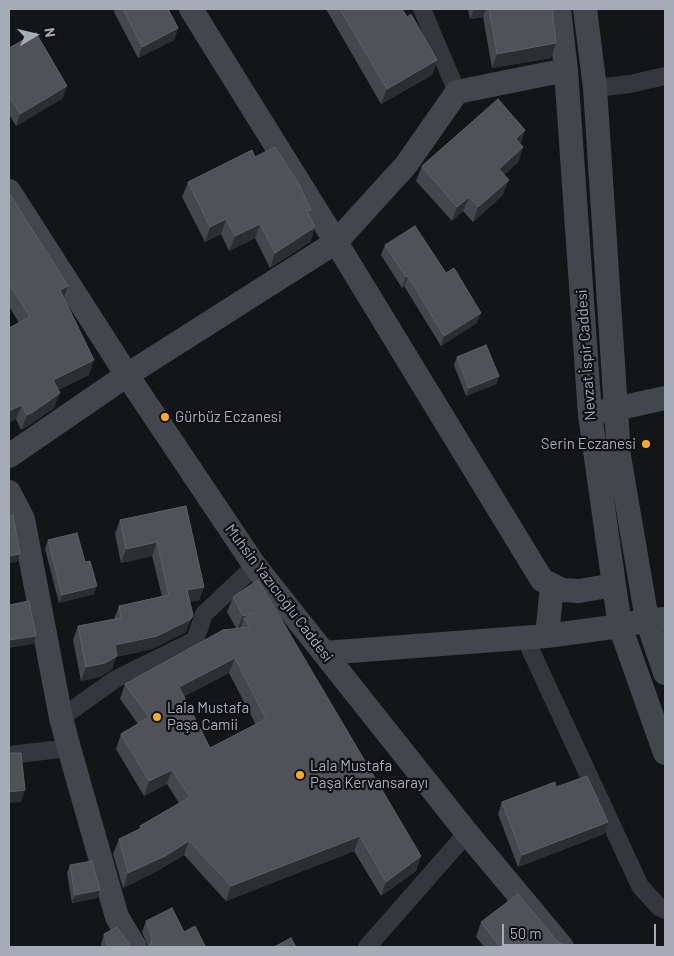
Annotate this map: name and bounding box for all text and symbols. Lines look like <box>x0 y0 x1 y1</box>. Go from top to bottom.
north arrow <box>10 10 60 60</box>
text: N <box>41 27 59 39</box>
street label: Nevzat İspir Caddesi <box>572 289 600 421</box>
place label: Gürbüz Eczanesi <box>175 408 282 426</box>
marker: Gürbüz Eczanesi <box>159 411 171 423</box>
place label: Serin Eczanesi <box>541 435 636 453</box>
marker: Serin Eczanesi <box>640 438 652 450</box>
street label: Muhsin Yazıcıoğlu Caddesi <box>221 521 337 665</box>
place label: Lala Mustafa Paşa Camii <box>167 699 249 734</box>
marker: Lala Mustafa Paşa Camii <box>151 711 163 723</box>
place label: Lala Mustafa Paşa Kervansarayı <box>310 757 428 792</box>
marker: Lala Mustafa Paşa Kervansarayı <box>294 769 306 781</box>
scale bar <box>504 914 658 946</box>
text: 50 m <box>510 924 542 942</box>

